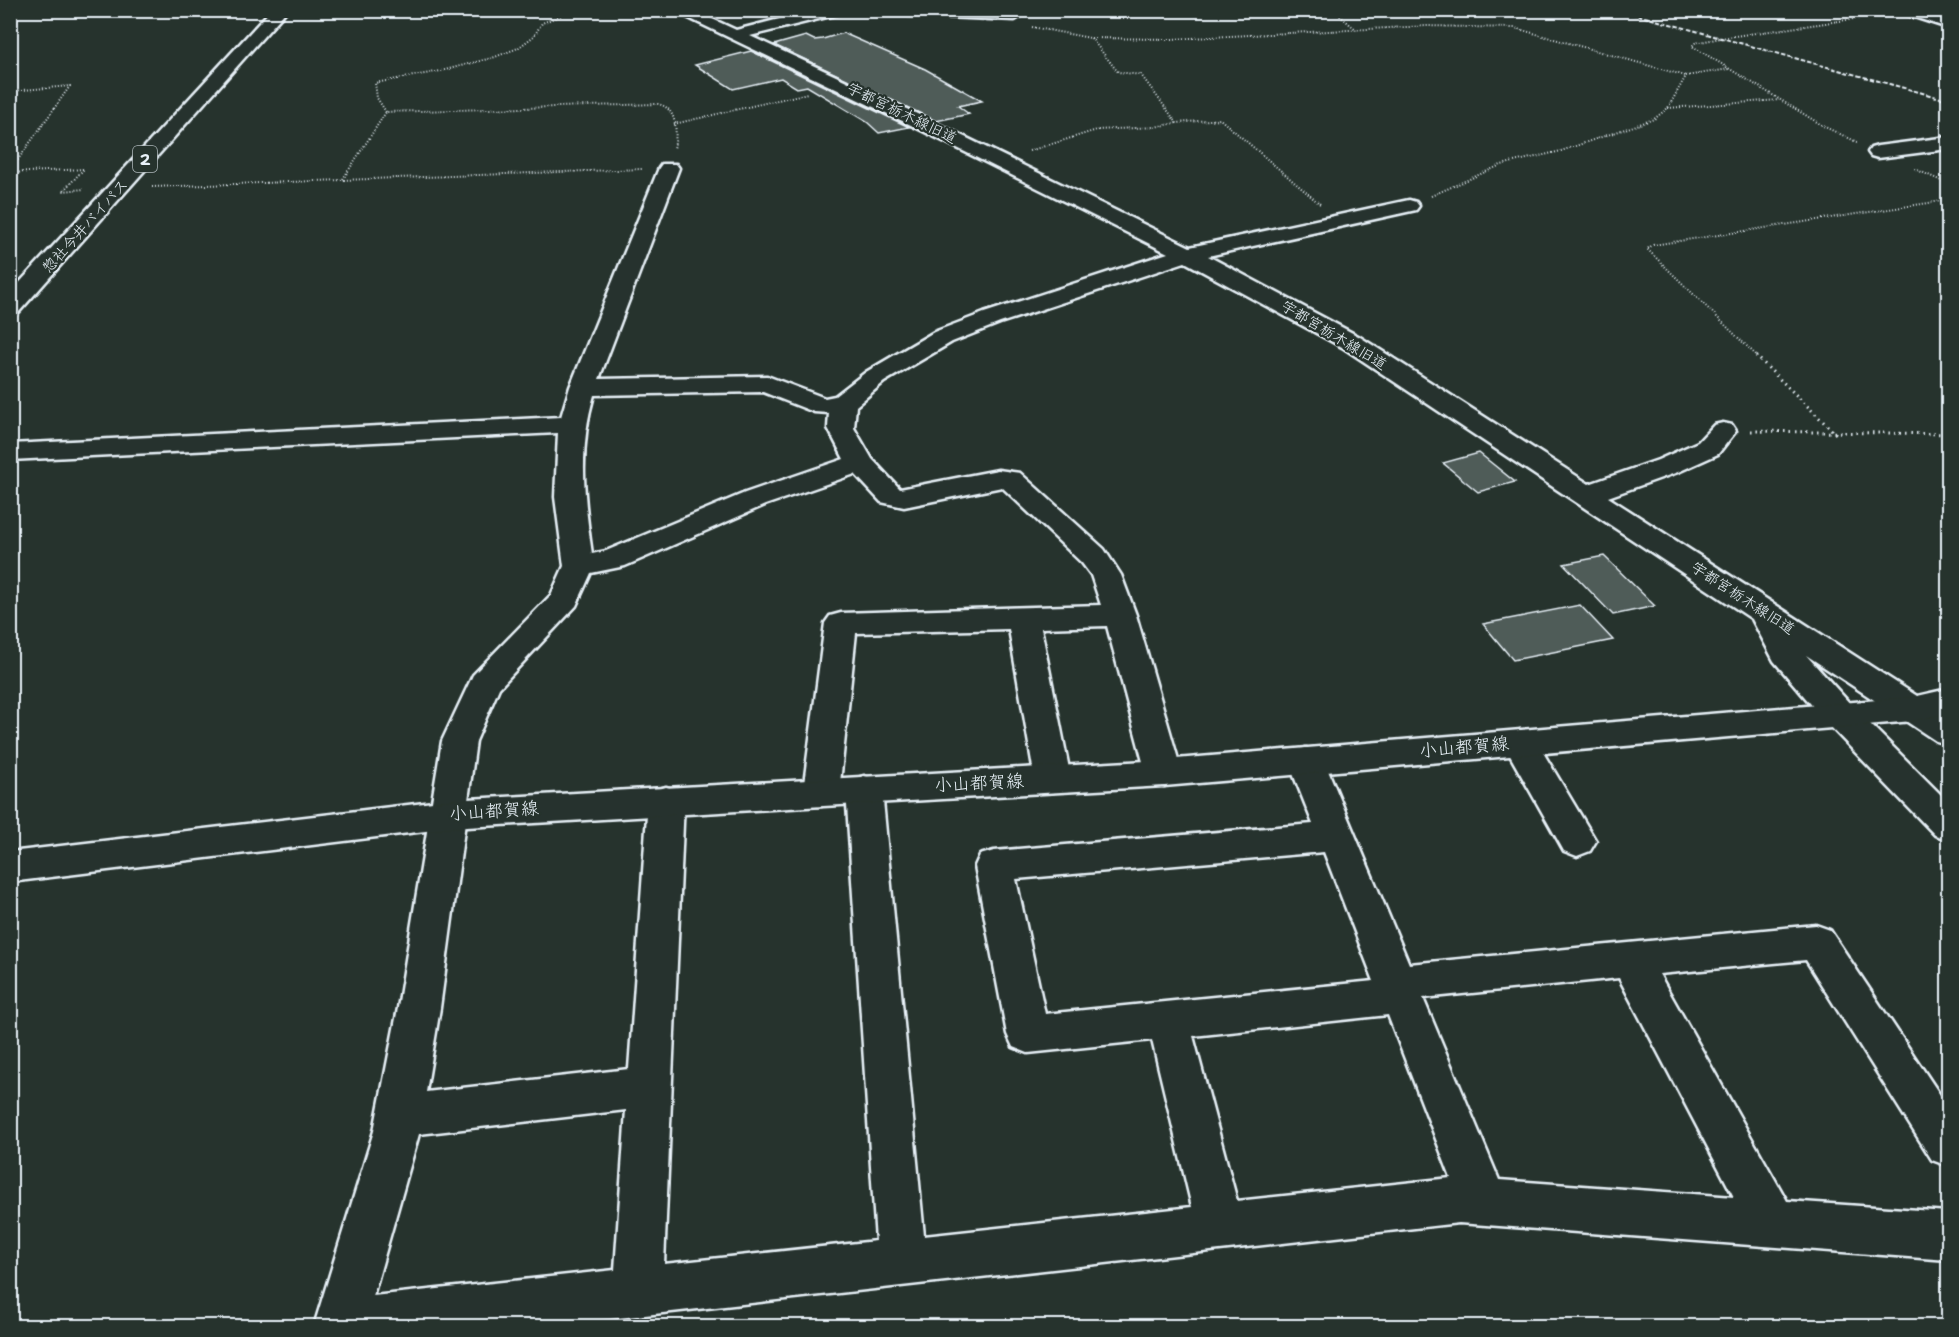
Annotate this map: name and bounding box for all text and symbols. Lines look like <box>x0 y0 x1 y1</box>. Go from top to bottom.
street label: 宇都宮栃木線旧道 <box>844 78 960 148</box>
road number: 2 <box>133 146 157 172</box>
street label: 惣社今井バイパス <box>38 175 132 277</box>
street label: 宇都宮栃木線旧道 <box>1277 296 1391 374</box>
street label: 宇都宮栃木線旧道 <box>1687 557 1799 639</box>
street label: 小山都賀線 <box>1418 731 1510 763</box>
street label: 小山都賀線 <box>933 769 1025 797</box>
street label: 小山都賀線 <box>448 796 540 826</box>

